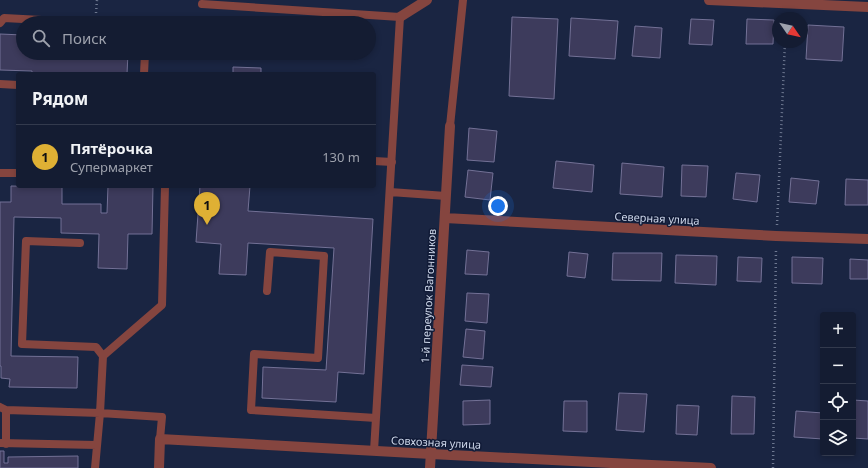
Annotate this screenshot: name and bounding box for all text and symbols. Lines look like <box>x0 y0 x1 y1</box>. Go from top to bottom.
north arrow <box>772 12 808 48</box>
search box <box>16 16 376 60</box>
icon: search <box>30 27 52 49</box>
text: Поиск <box>62 28 107 48</box>
text: Рядом <box>32 87 88 110</box>
text: Пятёрочка <box>70 138 153 158</box>
text: 1 <box>41 148 49 166</box>
text: 130 m <box>322 148 360 166</box>
text: Супермаркет <box>70 158 153 176</box>
pin: 1 <box>194 192 220 225</box>
your location <box>488 196 508 216</box>
street label: Северная улица <box>614 208 700 228</box>
street label: 1-й переулок Вагонников <box>417 228 439 364</box>
map controls <box>820 312 856 456</box>
button: + <box>820 312 856 348</box>
button: − <box>820 348 856 384</box>
button: locate <box>820 384 856 420</box>
button: layers <box>820 420 856 456</box>
street label: Совхозная улица <box>391 432 481 452</box>

